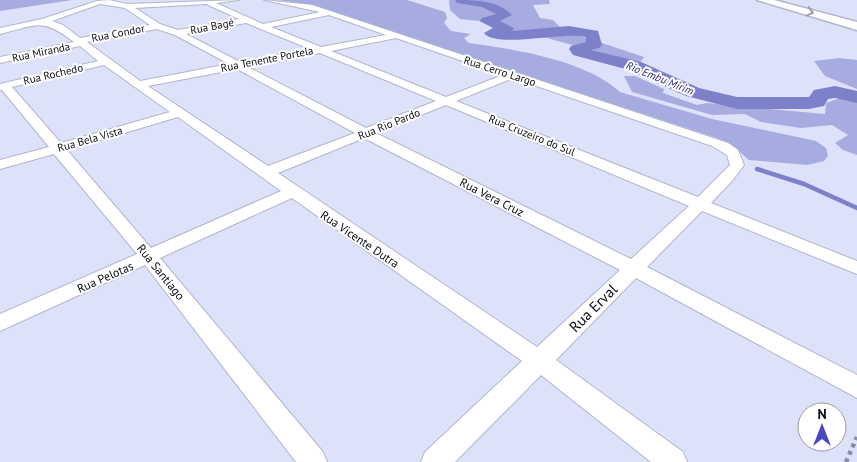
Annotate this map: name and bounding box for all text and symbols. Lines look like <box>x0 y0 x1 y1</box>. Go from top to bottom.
one-way arrow <box>805 7 813 17</box>
street label: Rua Bagé <box>189 15 235 37</box>
street label: Rua Condor <box>90 21 146 45</box>
street label: Rua Miranda <box>11 39 71 65</box>
street label: Rua Tenente Portela <box>220 43 314 75</box>
street label: Rua Cerro Largo <box>462 53 538 89</box>
water label: Rio Embu Mirim <box>624 58 696 98</box>
street label: Rua Rochedo <box>22 60 84 88</box>
street label: Rua Rio Pardo <box>356 105 422 143</box>
street label: Rua Cruzeiro do Sul <box>487 111 578 159</box>
street label: Rua Bela Vista <box>56 123 124 155</box>
street label: Rua Vera Cruz <box>457 174 527 220</box>
street label: Rua Vicente Dutra <box>318 207 402 271</box>
street label: Rua Santiago <box>134 241 188 303</box>
street label: Rua Pelotas <box>75 258 135 296</box>
street label: Rua Erval <box>565 279 622 336</box>
north arrow <box>797 402 847 452</box>
text: N <box>817 405 827 423</box>

